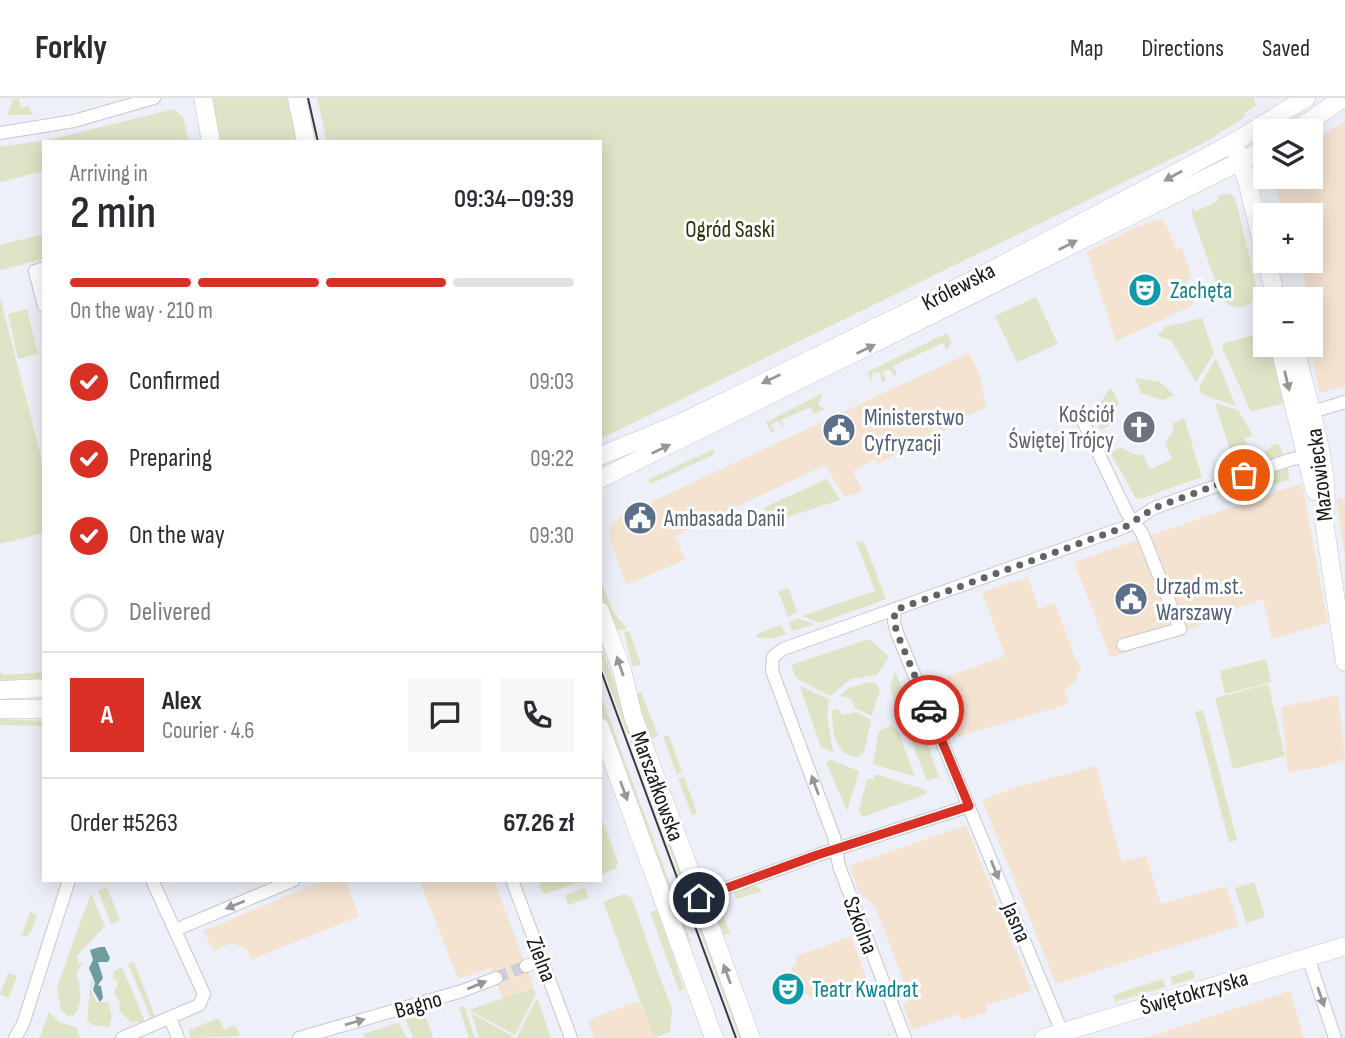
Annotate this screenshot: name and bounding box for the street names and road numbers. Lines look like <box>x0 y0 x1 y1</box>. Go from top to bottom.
street label: Królewska <box>917 257 1000 317</box>
street label: Mazowiecka <box>1300 427 1340 523</box>
street label: Marszałkowska <box>624 728 690 845</box>
street label: Szkolna <box>836 893 884 958</box>
street label: Jasna <box>995 897 1037 947</box>
street label: Zielna <box>520 933 562 986</box>
street label: Świętokrzyska <box>1137 964 1252 1022</box>
street label: Bagno <box>391 985 445 1025</box>

